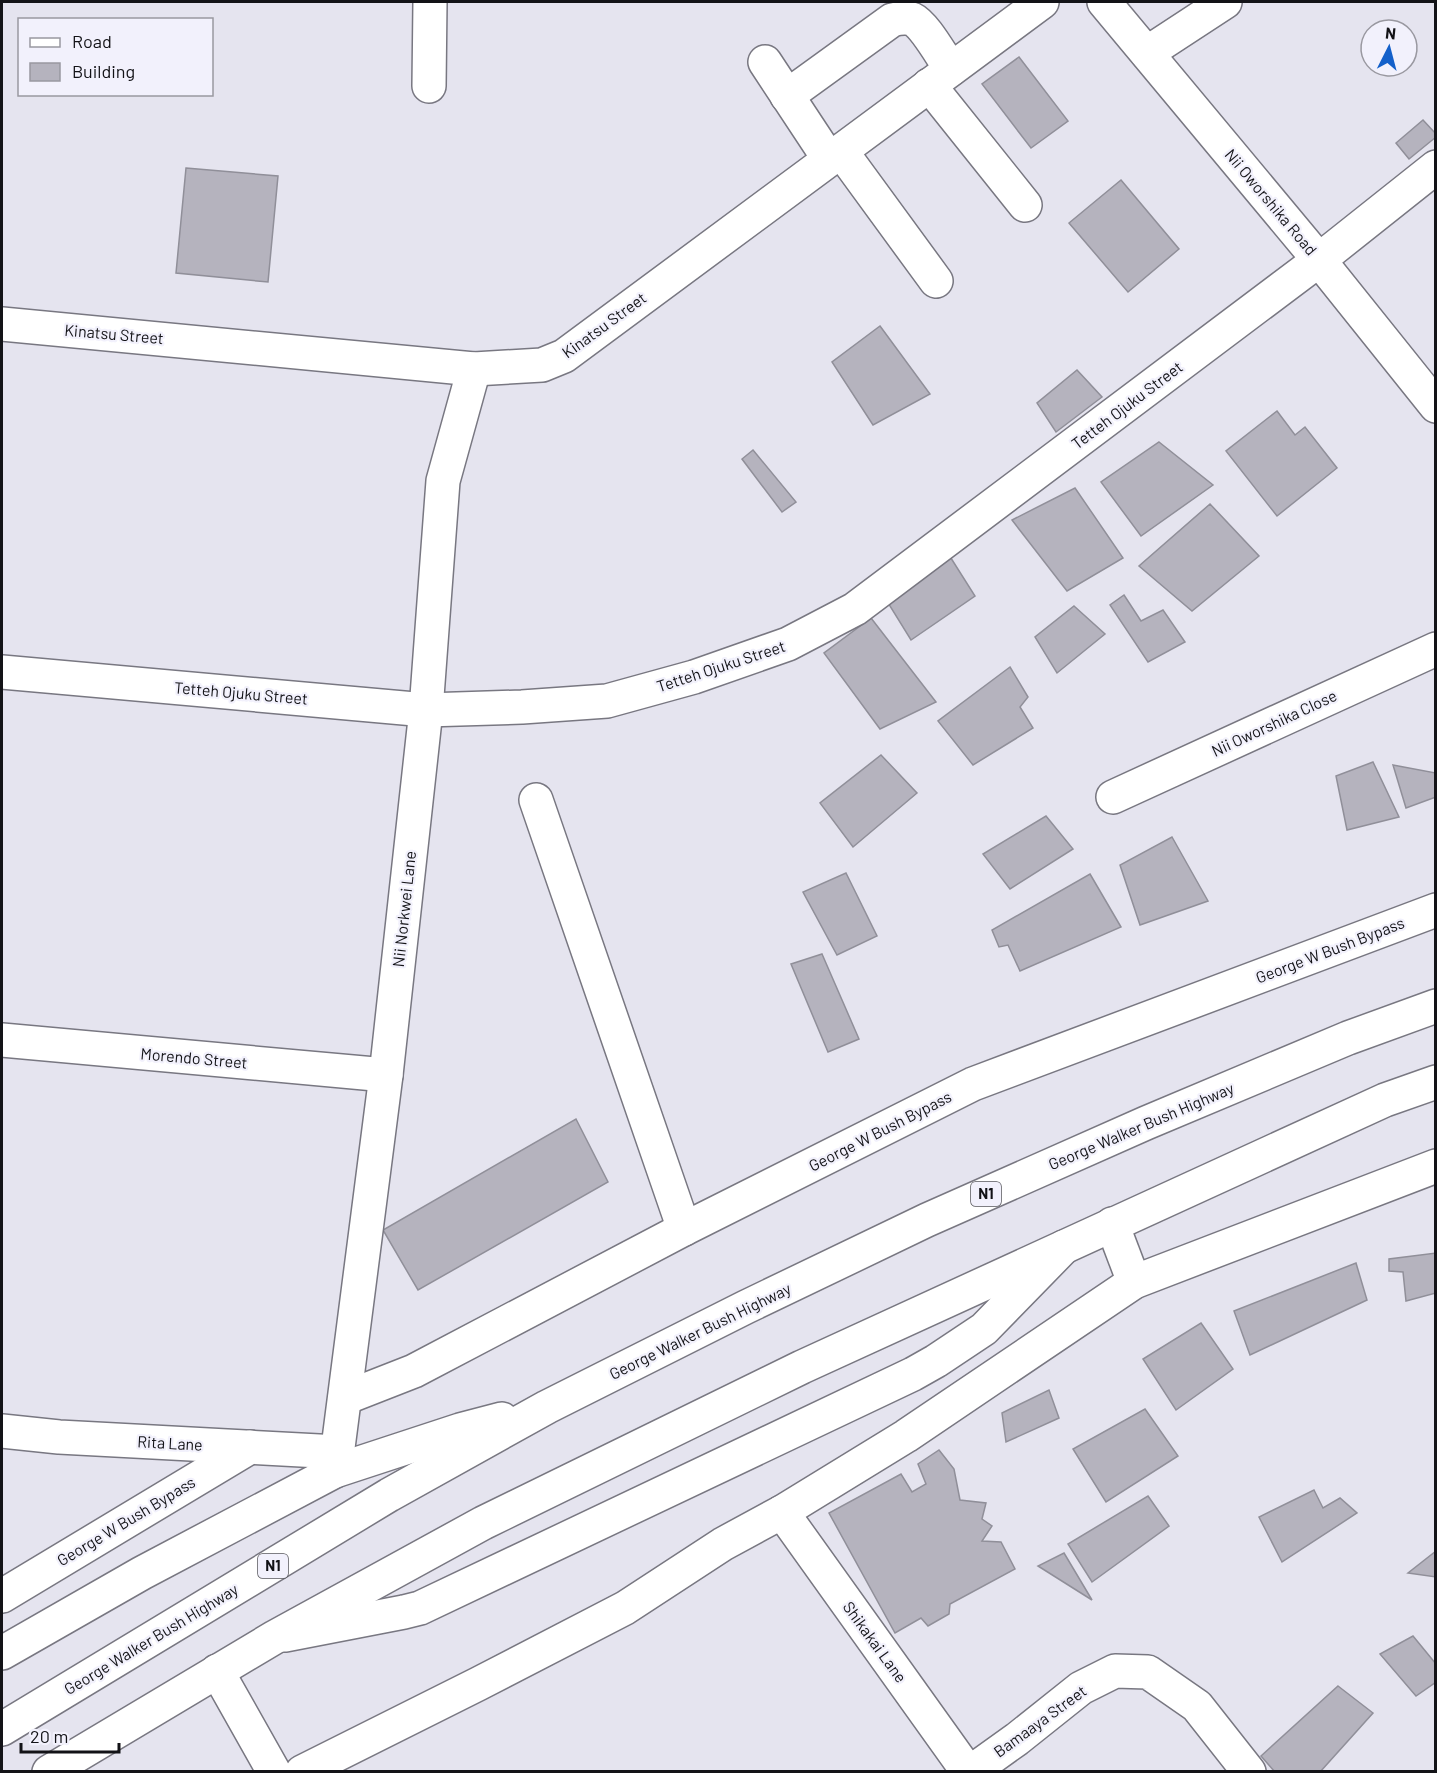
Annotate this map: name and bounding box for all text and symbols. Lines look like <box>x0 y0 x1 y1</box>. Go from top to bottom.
legend <box>18 18 213 96</box>
north arrow <box>1359 18 1419 78</box>
text: N <box>1384 23 1397 43</box>
text: Road <box>72 30 112 52</box>
text: Building <box>72 60 135 82</box>
street label: Nii Oworshika Road <box>1221 145 1321 259</box>
street label: Kinatsu Street <box>558 288 650 362</box>
street label: Kinatsu Street <box>64 320 164 347</box>
street label: Tetteh Ojuku Street <box>1067 357 1186 453</box>
street label: Tetteh Ojuku Street <box>654 636 788 695</box>
street label: Tetteh Ojuku Street <box>173 677 309 708</box>
street label: Nii Oworshika Close <box>1208 685 1339 760</box>
street label: Nii Norkwei Lane <box>388 850 419 968</box>
street label: George W Bush Bypass <box>1253 912 1407 987</box>
street label: Morendo Street <box>140 1043 248 1072</box>
street label: George Walker Bush Highway <box>1045 1078 1237 1173</box>
street label: George W Bush Bypass <box>805 1086 954 1175</box>
road number: N1 <box>971 1182 1001 1206</box>
street label: George Walker Bush Highway <box>606 1278 794 1383</box>
street label: Rita Lane <box>137 1431 203 1454</box>
street label: George W Bush Bypass <box>53 1472 198 1569</box>
road number: N1 <box>258 1554 288 1578</box>
street label: George Walker Bush Highway <box>60 1579 242 1698</box>
street label: Shikakai Lane <box>840 1597 911 1686</box>
street label: Bamaaya Street <box>990 1681 1090 1761</box>
scale bar <box>21 1716 118 1754</box>
text: 20 m <box>30 1725 68 1747</box>

